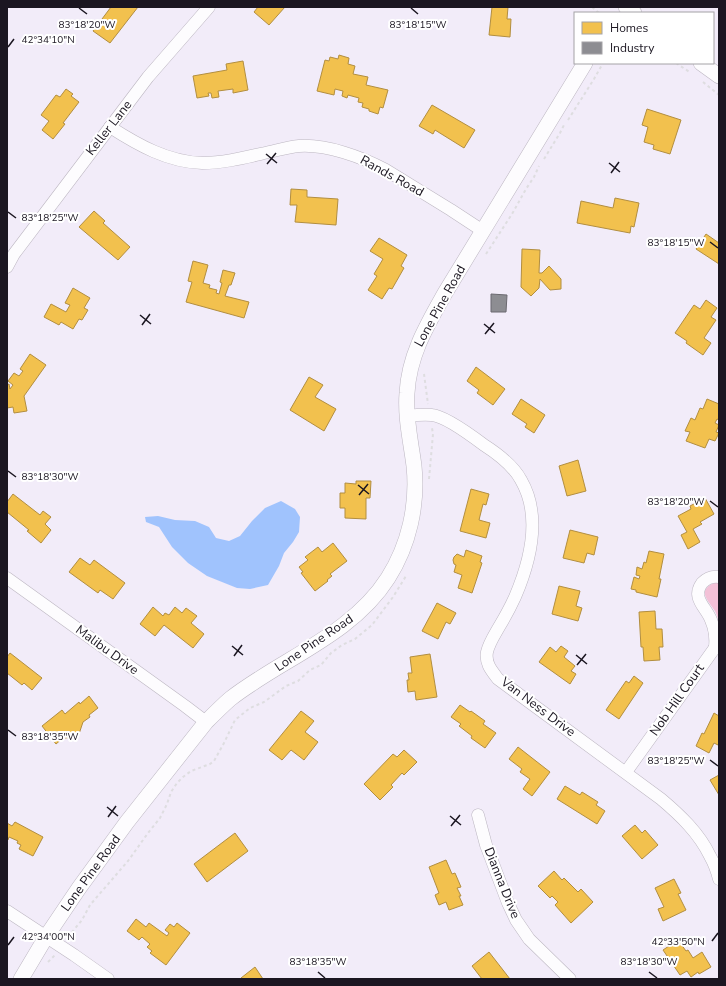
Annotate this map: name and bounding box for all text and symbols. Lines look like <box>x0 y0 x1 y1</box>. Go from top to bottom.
legend <box>574 12 714 64</box>
text: 83°18'20"W <box>59 18 115 32</box>
text: 83°18'15"W <box>390 18 446 32</box>
text: Homes <box>610 20 648 36</box>
text: 42°34'10"N <box>21 33 75 47</box>
text: Industry <box>610 40 655 56</box>
street label: Keller Lane <box>82 97 136 159</box>
street label: Rands Road <box>357 151 427 201</box>
text: 83°18'25"W <box>22 211 78 225</box>
text: 83°18'15"W <box>648 236 704 250</box>
street label: Lone Pine Road <box>410 262 470 350</box>
text: 83°18'30"W <box>22 470 78 484</box>
text: 83°18'20"W <box>648 495 704 509</box>
street label: Lone Pine Road <box>271 610 357 676</box>
street label: Malibu Drive <box>72 621 142 679</box>
street label: Nob Hill Court <box>646 660 709 740</box>
street label: Van Ness Drive <box>496 672 579 741</box>
text: 83°18'35"W <box>22 730 78 744</box>
text: 83°18'25"W <box>648 754 704 768</box>
street label: Lone Pine Road <box>57 831 125 915</box>
street label: Dianna Drive <box>480 845 524 921</box>
text: 42°34'00"N <box>21 930 75 944</box>
text: 42°33'50"N <box>651 935 705 949</box>
text: 83°18'35"W <box>290 955 346 969</box>
text: 83°18'30"W <box>621 955 677 969</box>

